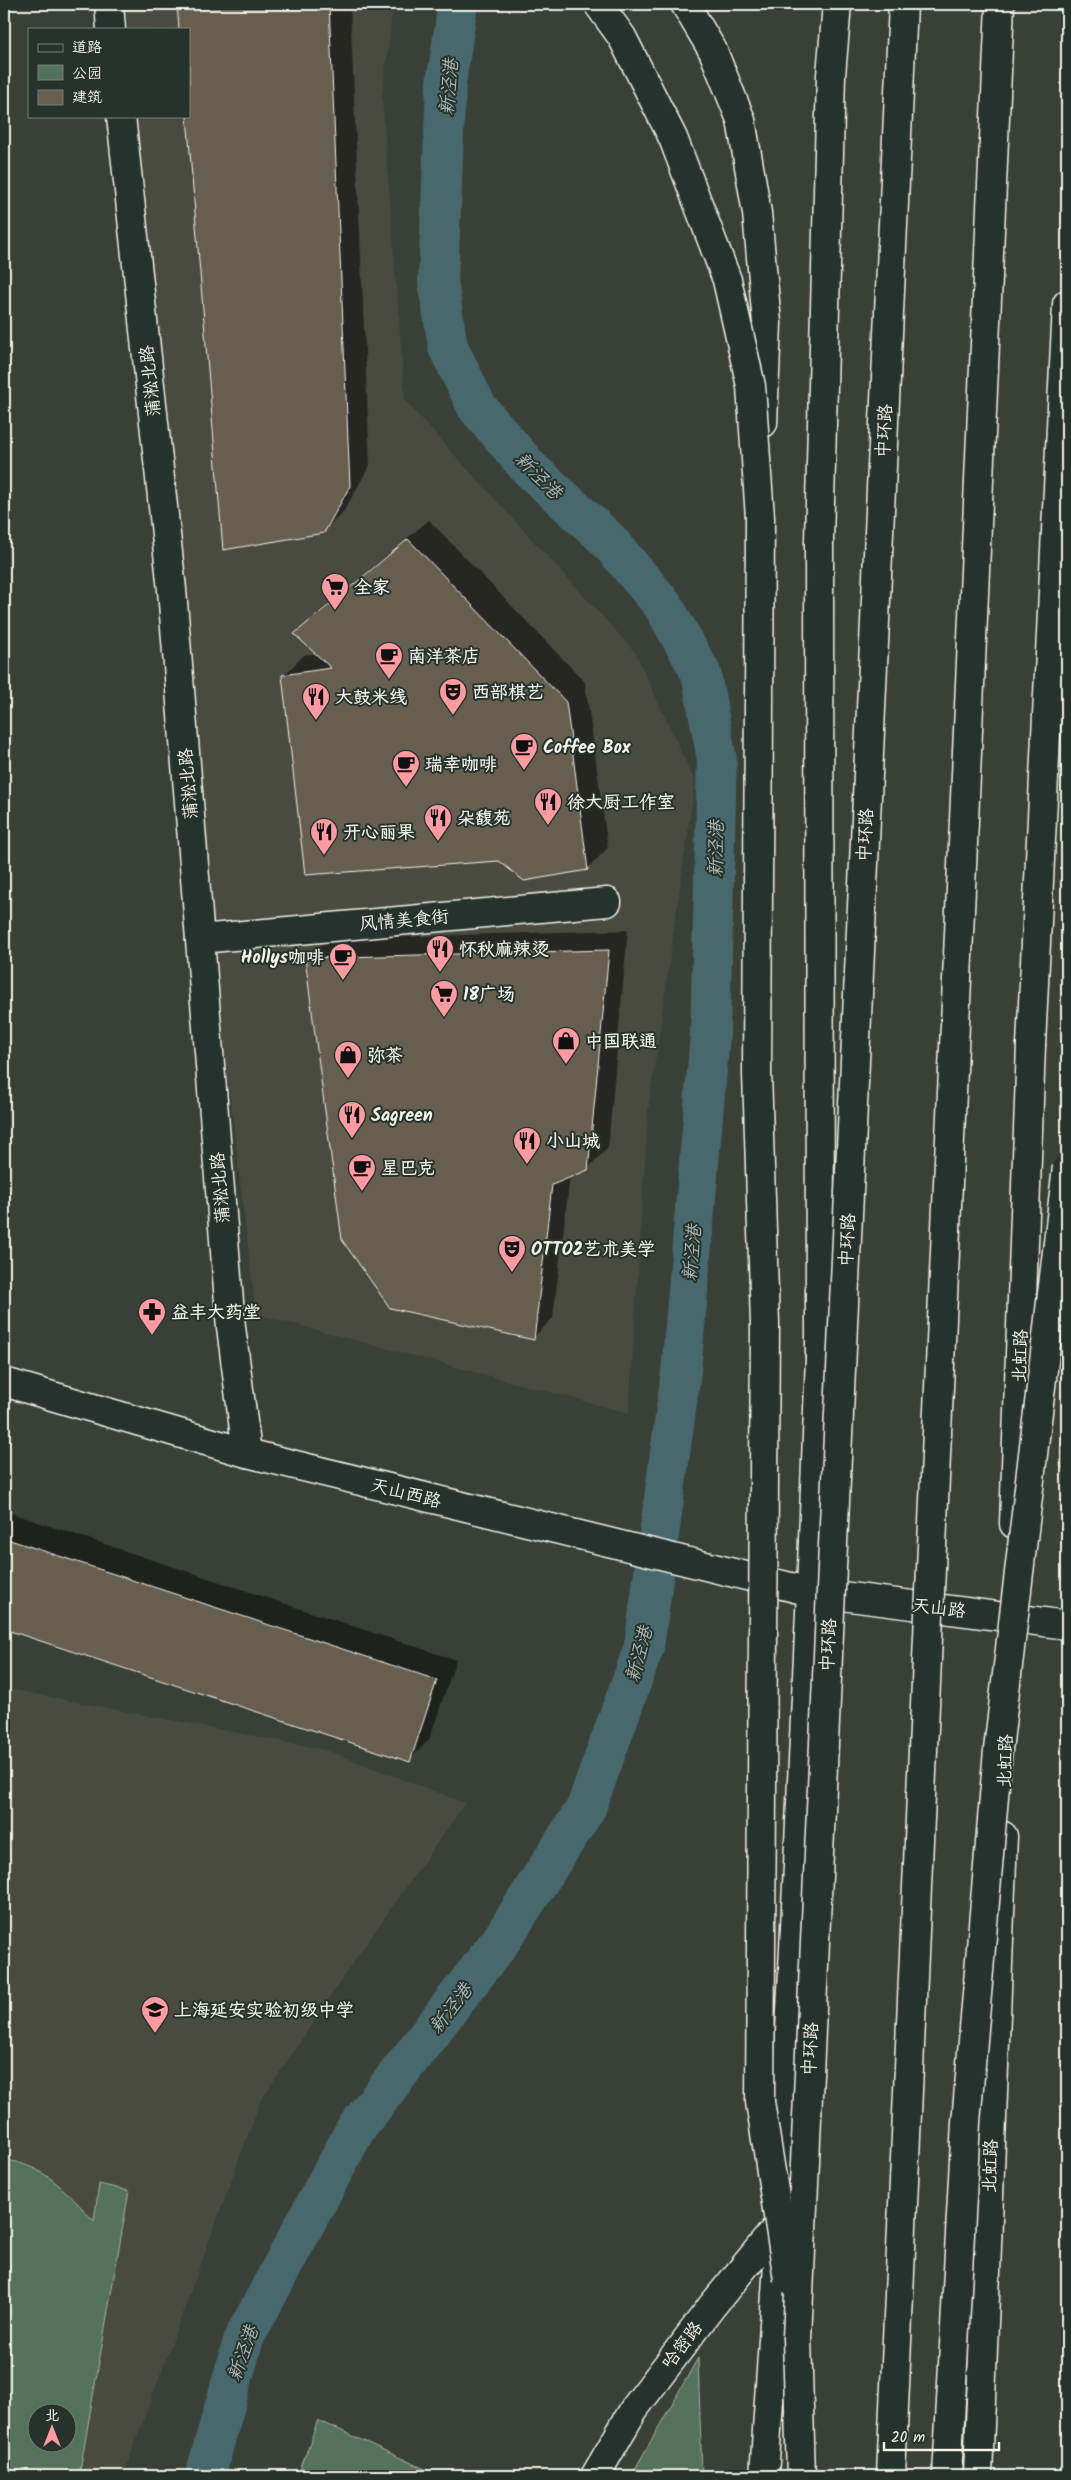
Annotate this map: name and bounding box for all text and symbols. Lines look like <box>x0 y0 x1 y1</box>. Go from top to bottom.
legend <box>28 28 190 118</box>
text: 道路 <box>72 36 102 60</box>
water label: 新泾港 <box>433 55 468 117</box>
text: 公园 <box>72 62 102 86</box>
text: 建筑 <box>72 86 102 110</box>
street label: 蒲淞北路 <box>133 344 170 418</box>
street label: 中环路 <box>870 403 901 459</box>
water label: 新泾港 <box>507 446 570 509</box>
supermarket icon: 全家 <box>320 572 350 611</box>
place label: 全家 <box>354 574 390 603</box>
cafe icon: 南洋茶店 <box>374 641 404 680</box>
place label: 南洋茶店 <box>408 643 480 672</box>
theatre icon: 西部棋艺 <box>438 677 468 716</box>
place label: 西部棋艺 <box>472 679 544 708</box>
restaurant icon: 大鼓米线 <box>301 682 331 721</box>
place label: 大鼓米线 <box>335 684 407 713</box>
cafe icon: Coffee Box <box>509 732 539 771</box>
place label: Coffee Box <box>543 734 631 763</box>
street label: 蒲淞北路 <box>172 747 207 821</box>
cafe icon: 瑞幸咖啡 <box>391 749 421 788</box>
place label: 瑞幸咖啡 <box>425 751 497 780</box>
restaurant icon: 徐大厨工作室 <box>533 787 563 826</box>
place label: 徐大厨工作室 <box>567 789 675 818</box>
restaurant icon: 朵馥苑 <box>423 803 453 842</box>
place label: 朵馥苑 <box>457 805 511 834</box>
street label: 中环路 <box>851 807 882 863</box>
restaurant icon: 开心丽果 <box>309 817 339 856</box>
water label: 新泾港 <box>702 818 733 878</box>
place label: 开心丽果 <box>343 819 415 848</box>
street label: 风情美食街 <box>358 903 450 940</box>
restaurant icon: 怀秋麻辣烫 <box>425 934 455 973</box>
place label: 怀秋麻辣烫 <box>459 936 549 965</box>
cafe icon: Hollys咖啡 <box>328 942 358 981</box>
place label: Hollys咖啡 <box>241 944 324 973</box>
supermarket icon: 18广场 <box>429 979 459 1018</box>
place label: 18广场 <box>463 981 515 1010</box>
shop icon: 中国联通 <box>551 1026 581 1065</box>
place label: 中国联通 <box>585 1028 657 1057</box>
shop icon: 弥茶 <box>333 1040 363 1079</box>
place label: 弥茶 <box>367 1042 403 1071</box>
restaurant icon: Sagreen <box>337 1100 367 1139</box>
place label: Sagreen <box>371 1102 433 1131</box>
restaurant icon: 小山城 <box>512 1126 542 1165</box>
place label: 小山城 <box>546 1128 600 1157</box>
street label: 蒲淞北路 <box>204 1151 239 1225</box>
cafe icon: 星巴克 <box>347 1153 377 1192</box>
place label: 星巴克 <box>381 1155 435 1184</box>
street label: 中环路 <box>833 1212 864 1268</box>
water label: 新泾港 <box>676 1221 711 1283</box>
theatre icon: OTTO2艺术美学 <box>497 1234 527 1273</box>
place label: OTTO2艺术美学 <box>531 1236 655 1265</box>
pharmacy icon: 益丰大药堂 <box>137 1297 167 1336</box>
place label: 益丰大药堂 <box>171 1299 261 1328</box>
street label: 北虹路 <box>1006 1329 1037 1384</box>
street label: 天山西路 <box>367 1472 444 1517</box>
street label: 天山路 <box>910 1592 967 1627</box>
street label: 中环路 <box>814 1617 845 1673</box>
water label: 新泾港 <box>618 1621 662 1686</box>
street label: 北虹路 <box>991 1734 1022 1789</box>
water label: 新泾港 <box>422 1976 482 2041</box>
school or university icon: 上海延安实验初级中学 <box>140 1995 170 2034</box>
place label: 上海延安实验初级中学 <box>174 1997 354 2026</box>
street label: 中环路 <box>796 2021 827 2077</box>
street label: 北虹路 <box>976 2139 1007 2194</box>
street label: 哈密路 <box>655 2316 711 2376</box>
water label: 新泾港 <box>220 2320 268 2386</box>
north arrow <box>28 2402 78 2452</box>
text: 北 <box>45 2405 59 2427</box>
scale bar <box>884 2420 998 2452</box>
text: 20 m <box>891 2426 925 2450</box>

